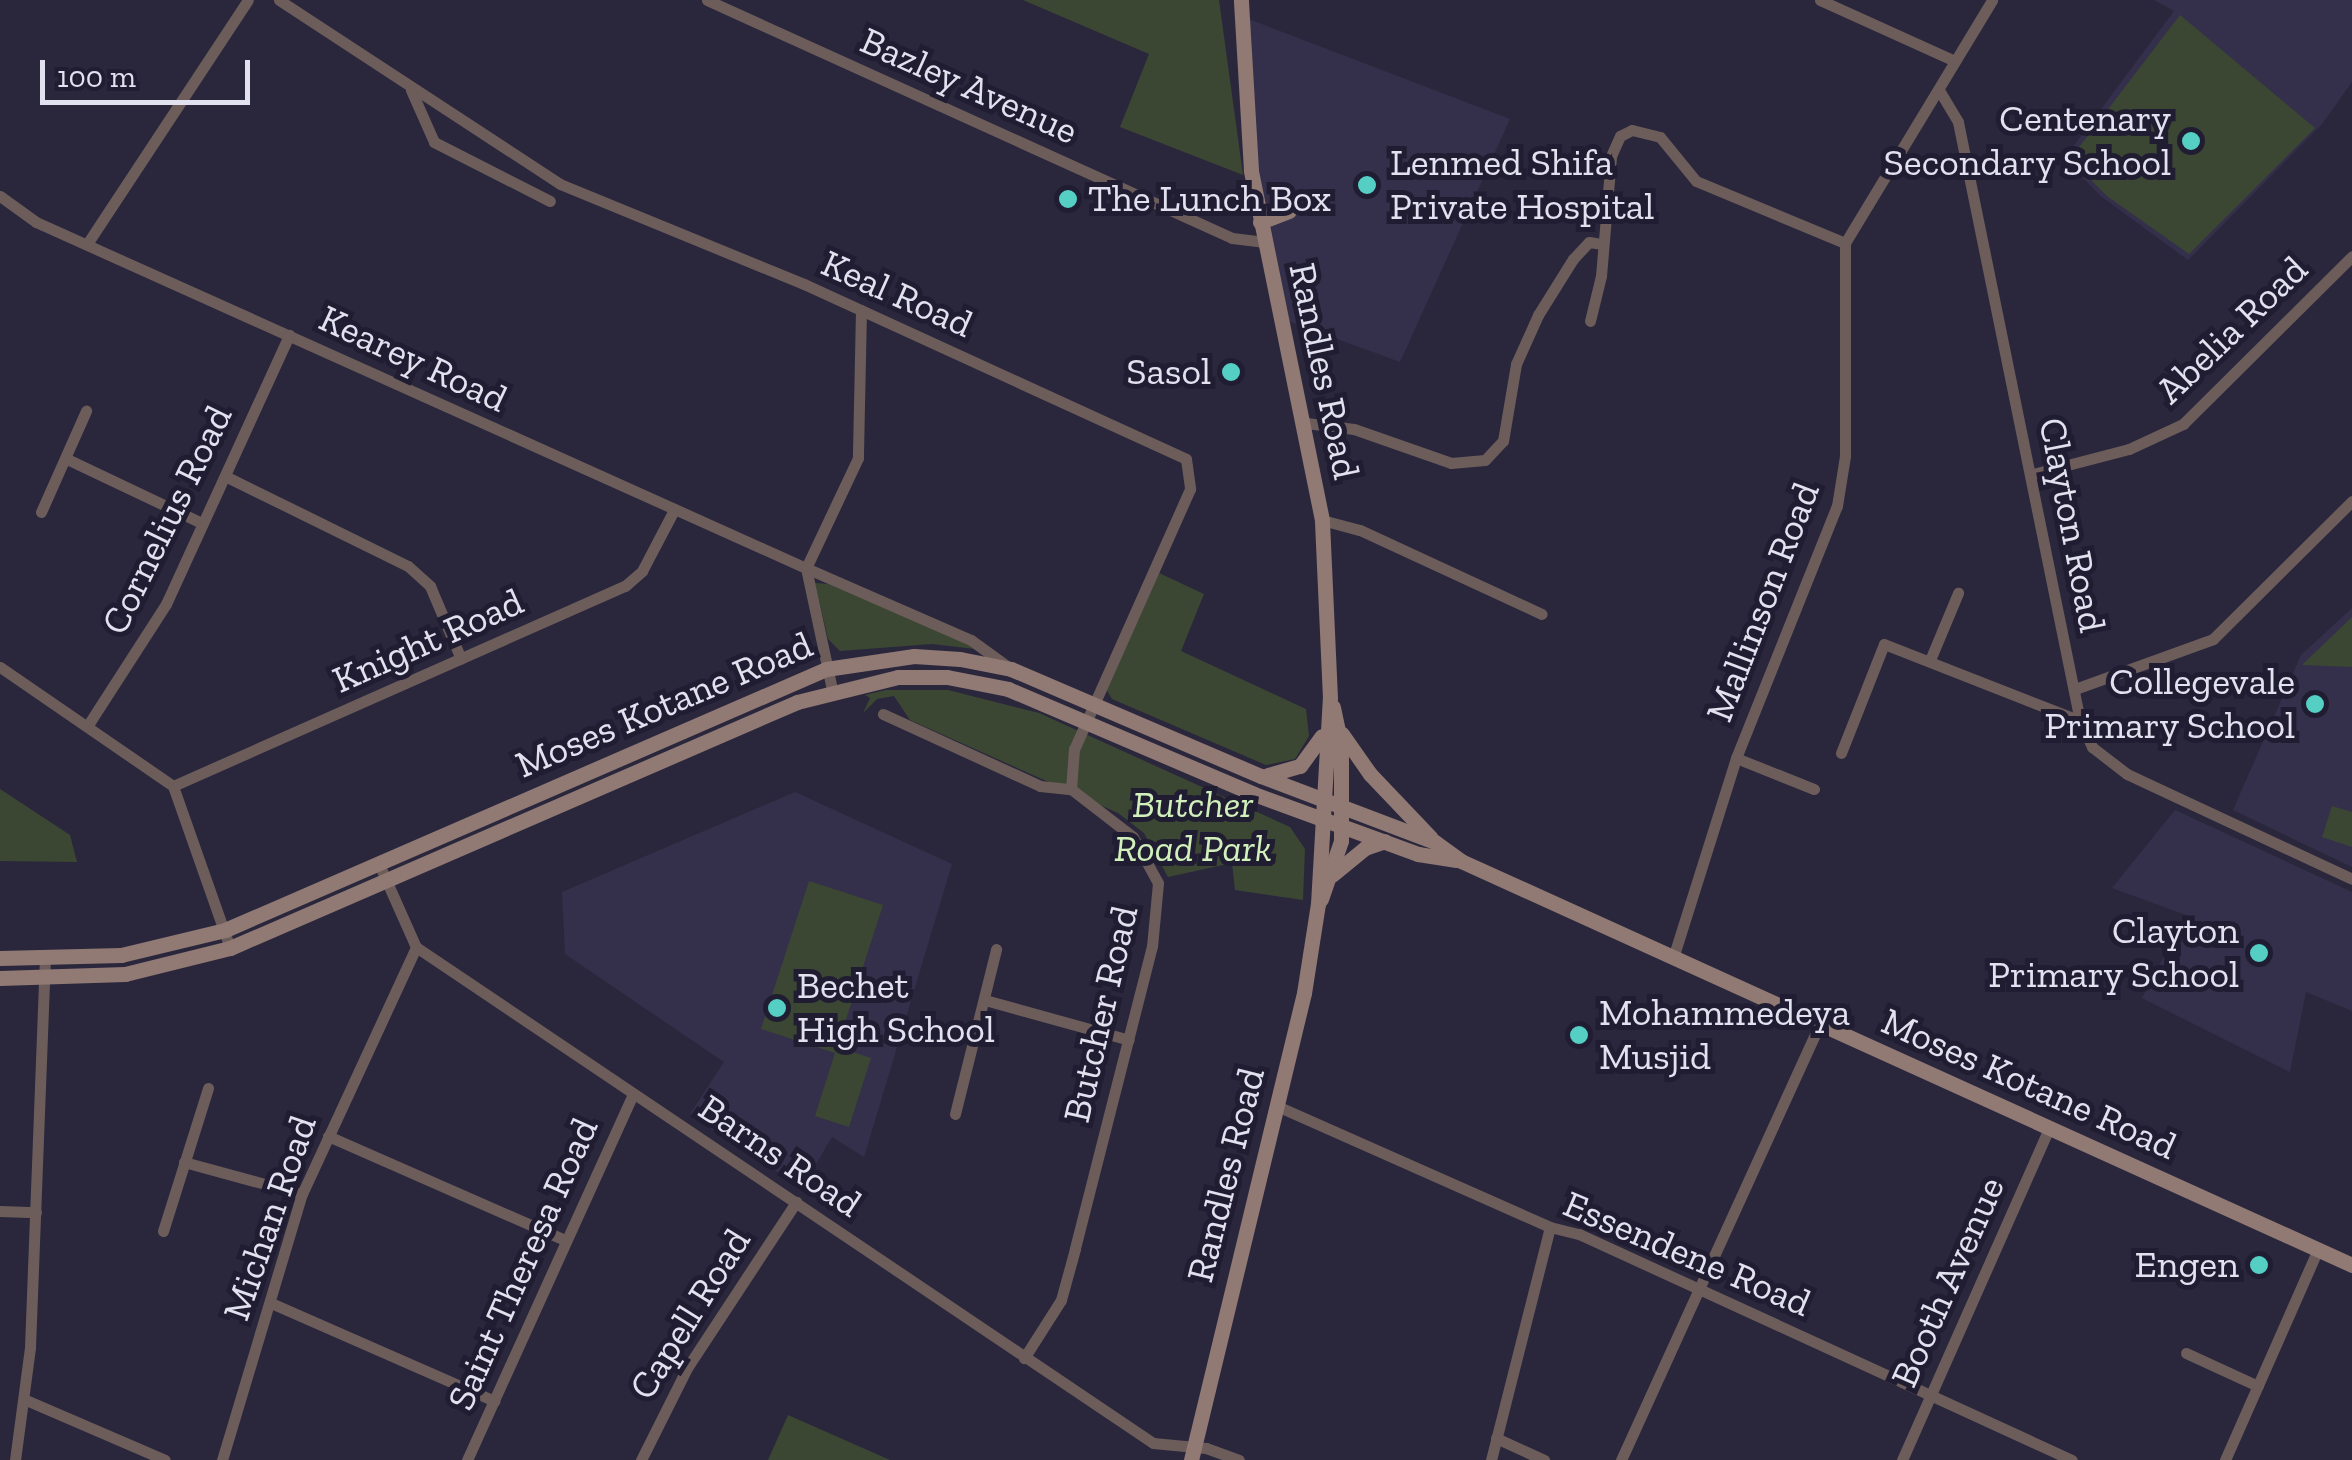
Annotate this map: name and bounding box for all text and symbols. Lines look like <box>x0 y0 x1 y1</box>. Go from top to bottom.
street label: Bazley Avenue <box>853 17 1085 155</box>
scale bar <box>45 40 255 102</box>
text: 100 m <box>57 59 136 95</box>
place label: Centenary Secondary School <box>1883 96 2171 185</box>
marker: Centenary Secondary School <box>2180 130 2202 152</box>
place label: Lenmed Shifa Private Hospital <box>1390 140 1654 230</box>
marker: Lenmed Shifa Private Hospital <box>1354 172 1380 198</box>
place label: The Lunch Box <box>1088 176 1332 222</box>
marker: The Lunch Box <box>1057 188 1079 210</box>
street label: Keal Road <box>815 241 979 347</box>
street label: Abelia Road <box>2147 247 2317 413</box>
street label: Randles Road <box>1279 259 1369 483</box>
street label: Kearey Road <box>311 295 515 423</box>
place label: Sasol <box>1126 349 1211 395</box>
marker: Sasol <box>1220 361 1242 383</box>
street label: Cornelius Road <box>92 398 242 642</box>
street label: Clayton Road <box>2029 414 2115 636</box>
street label: Mallinson Road <box>1696 476 1830 728</box>
street label: Knight Road <box>326 579 530 703</box>
street label: Moses Kotane Road <box>509 622 819 788</box>
place label: Collegevale Primary School <box>2043 659 2295 748</box>
marker: Collegevale Primary School <box>2304 693 2326 715</box>
park label: Butcher Road Park <box>1114 782 1272 872</box>
street label: Butcher Road <box>1054 901 1148 1127</box>
place label: Clayton Primary School <box>1987 908 2239 998</box>
marker: Clayton Primary School <box>2248 942 2270 964</box>
place label: Bechet High School <box>797 963 995 1052</box>
place label: Mohammedeya Musjid <box>1599 990 1850 1080</box>
marker: Bechet High School <box>766 997 788 1019</box>
street label: Moses Kotane Road <box>1875 999 2183 1169</box>
marker: Mohammedeya Musjid <box>1568 1024 1590 1046</box>
street label: Randles Road <box>1177 1063 1275 1287</box>
street label: Barns Road <box>690 1085 870 1227</box>
street label: Michan Road <box>214 1110 326 1326</box>
street label: Saint Theresa Road <box>438 1111 608 1417</box>
street label: Booth Avenue <box>1881 1169 2015 1395</box>
street label: Essendene Road <box>1557 1181 1817 1327</box>
street label: Capell Road <box>620 1220 760 1408</box>
place label: Engen <box>2134 1242 2239 1288</box>
marker: Engen <box>2248 1254 2270 1276</box>

